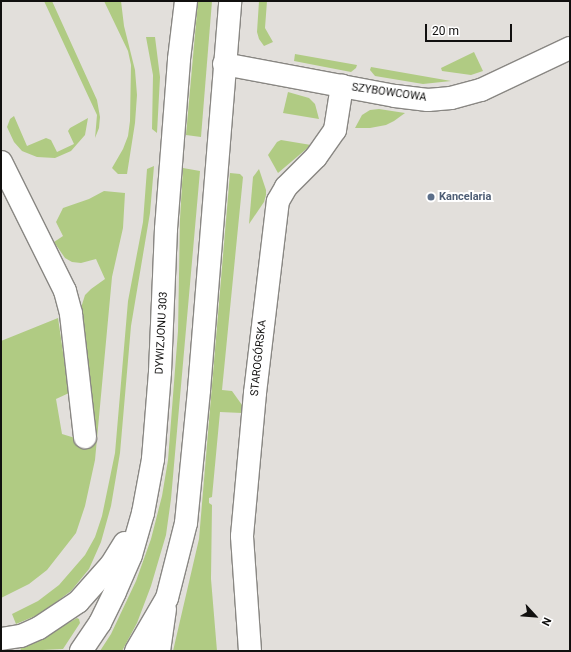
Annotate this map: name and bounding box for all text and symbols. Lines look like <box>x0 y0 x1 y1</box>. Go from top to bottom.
scale bar <box>427 16 514 42</box>
text: 20 m <box>432 24 459 38</box>
street label: SZYBOWCOWA <box>351 81 427 105</box>
place label: Kancelaria <box>439 190 491 204</box>
marker: Kancelaria <box>426 192 436 202</box>
street label: DYWIZJONU 303 <box>153 291 171 375</box>
street label: STAROGÓRSKA <box>248 319 270 397</box>
north arrow <box>515 596 555 636</box>
text: N <box>539 615 554 628</box>

